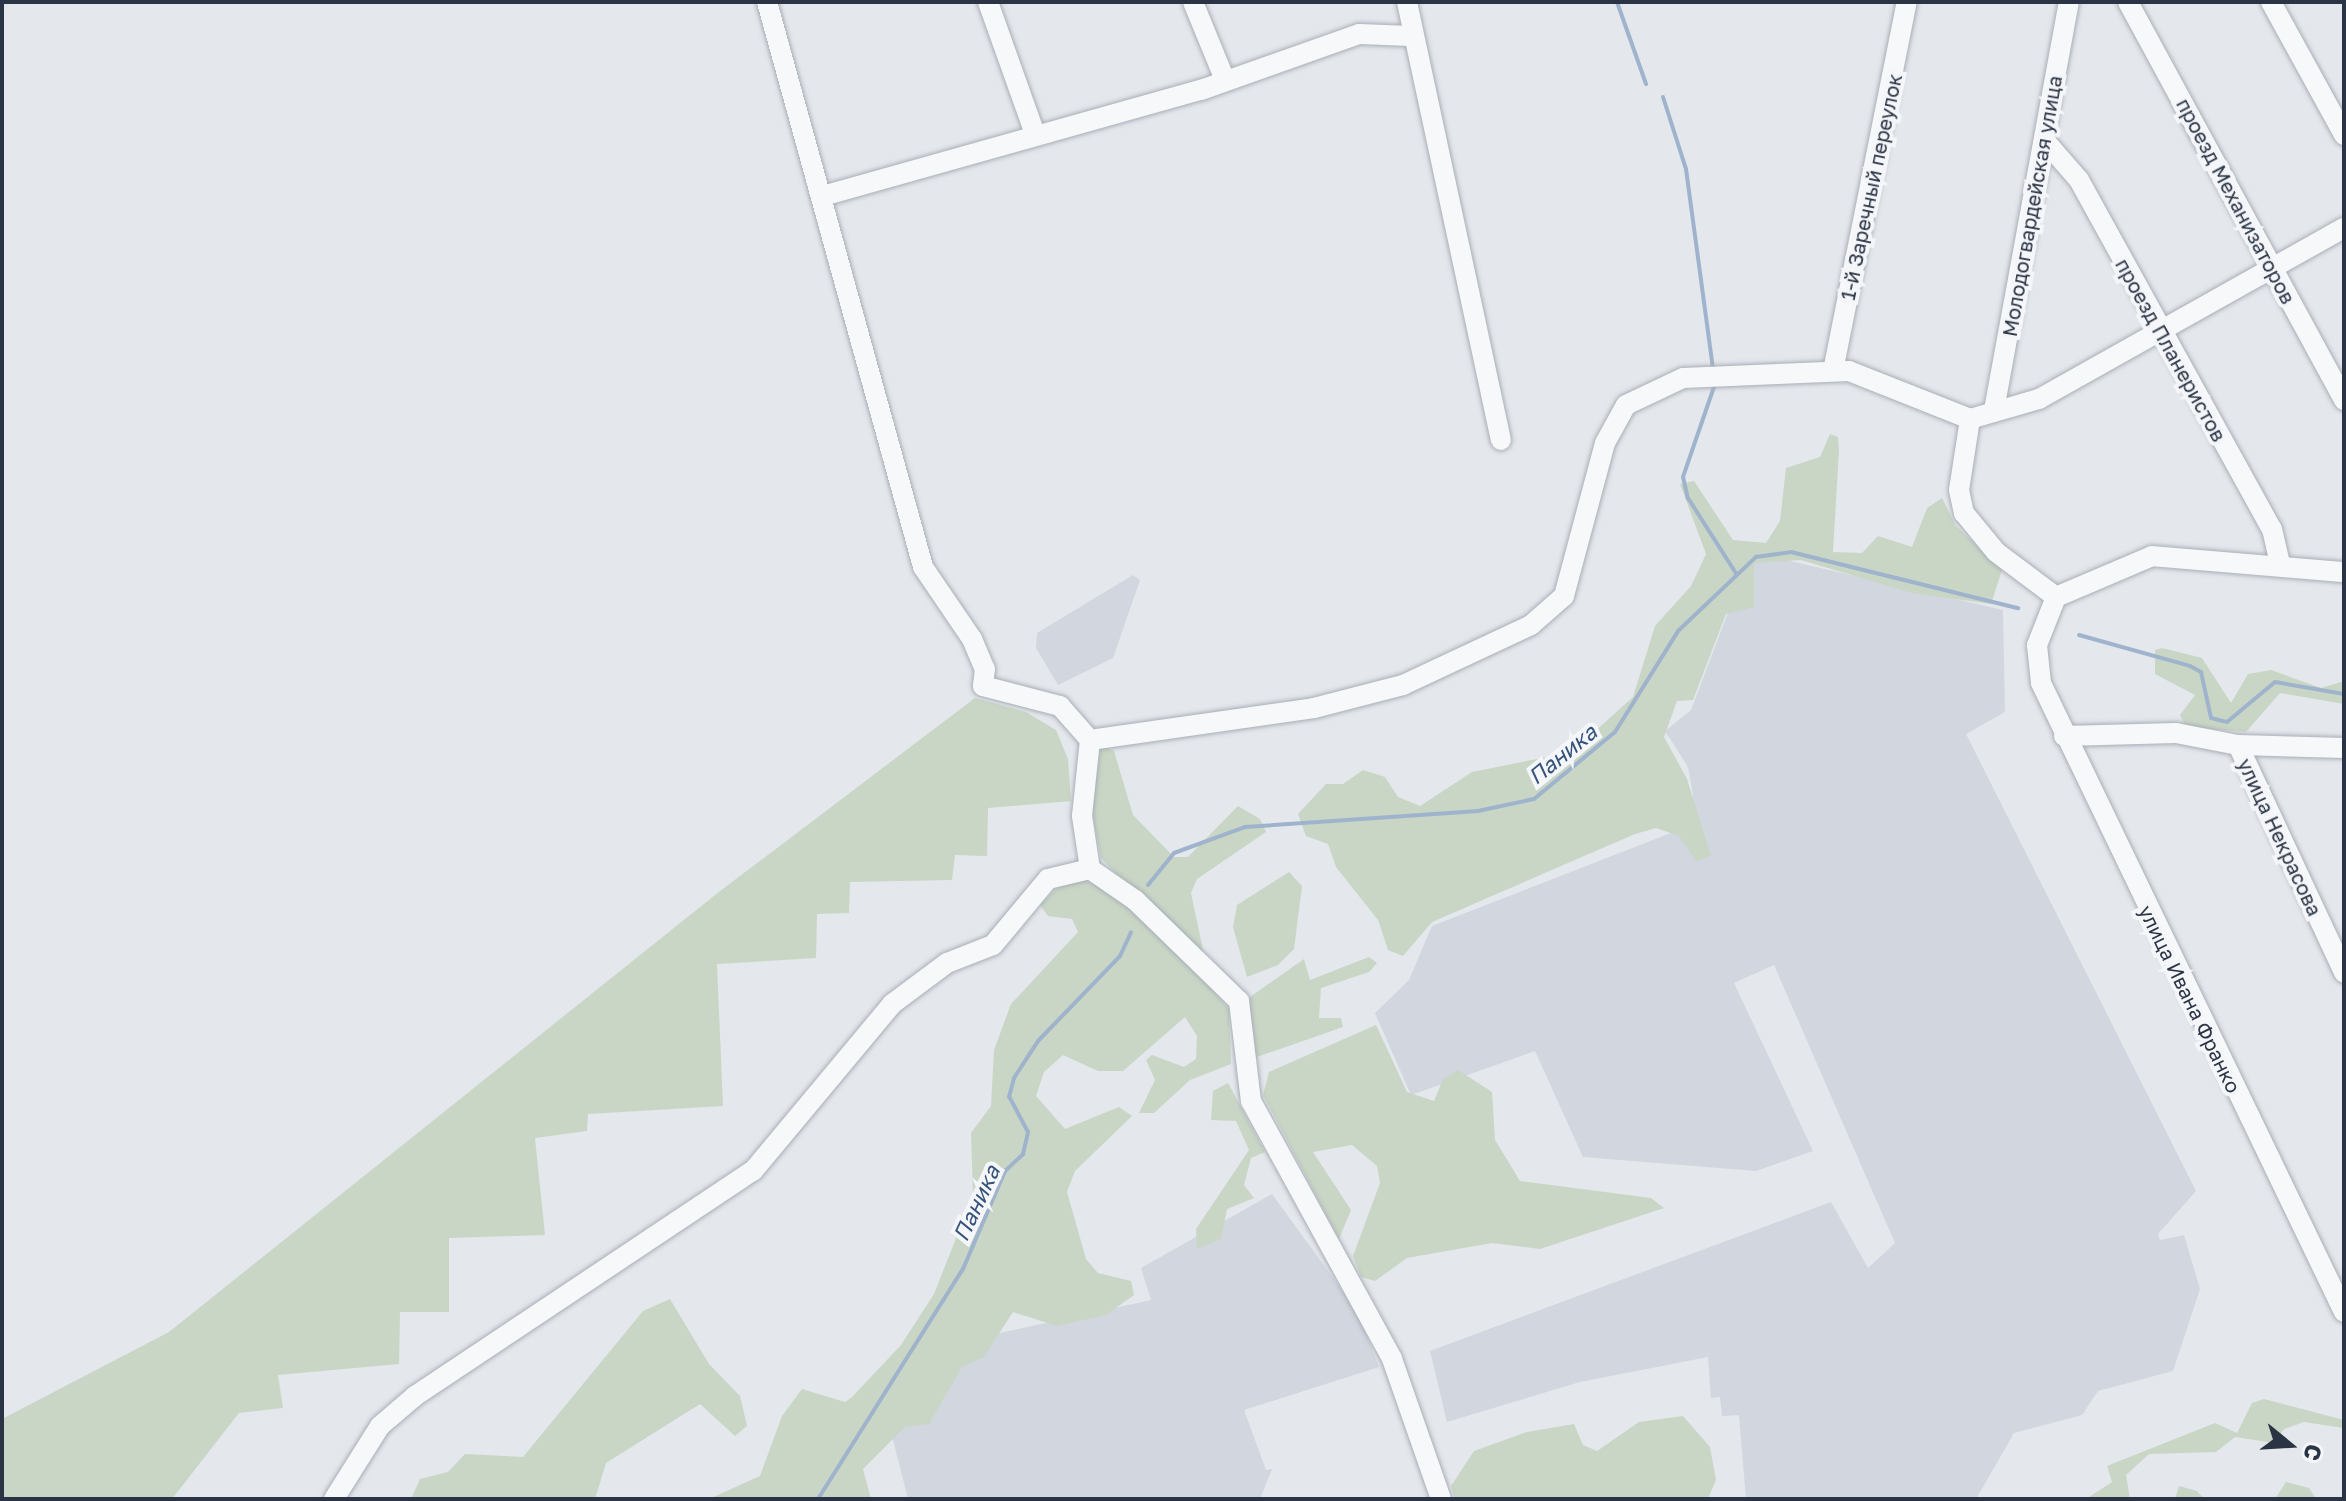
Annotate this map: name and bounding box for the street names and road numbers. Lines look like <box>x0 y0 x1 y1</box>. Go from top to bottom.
street label: 1-й Заречный переулок <box>1835 72 1907 302</box>
street label: Молодогвардейская улица <box>1997 73 2067 339</box>
street label: проезд Механизаторов <box>2172 94 2300 308</box>
street label: проезд Планеристов <box>2111 254 2231 446</box>
street label: улица Некрасова <box>2233 754 2327 920</box>
street label: улица Ивана Франко <box>2134 901 2246 1097</box>

